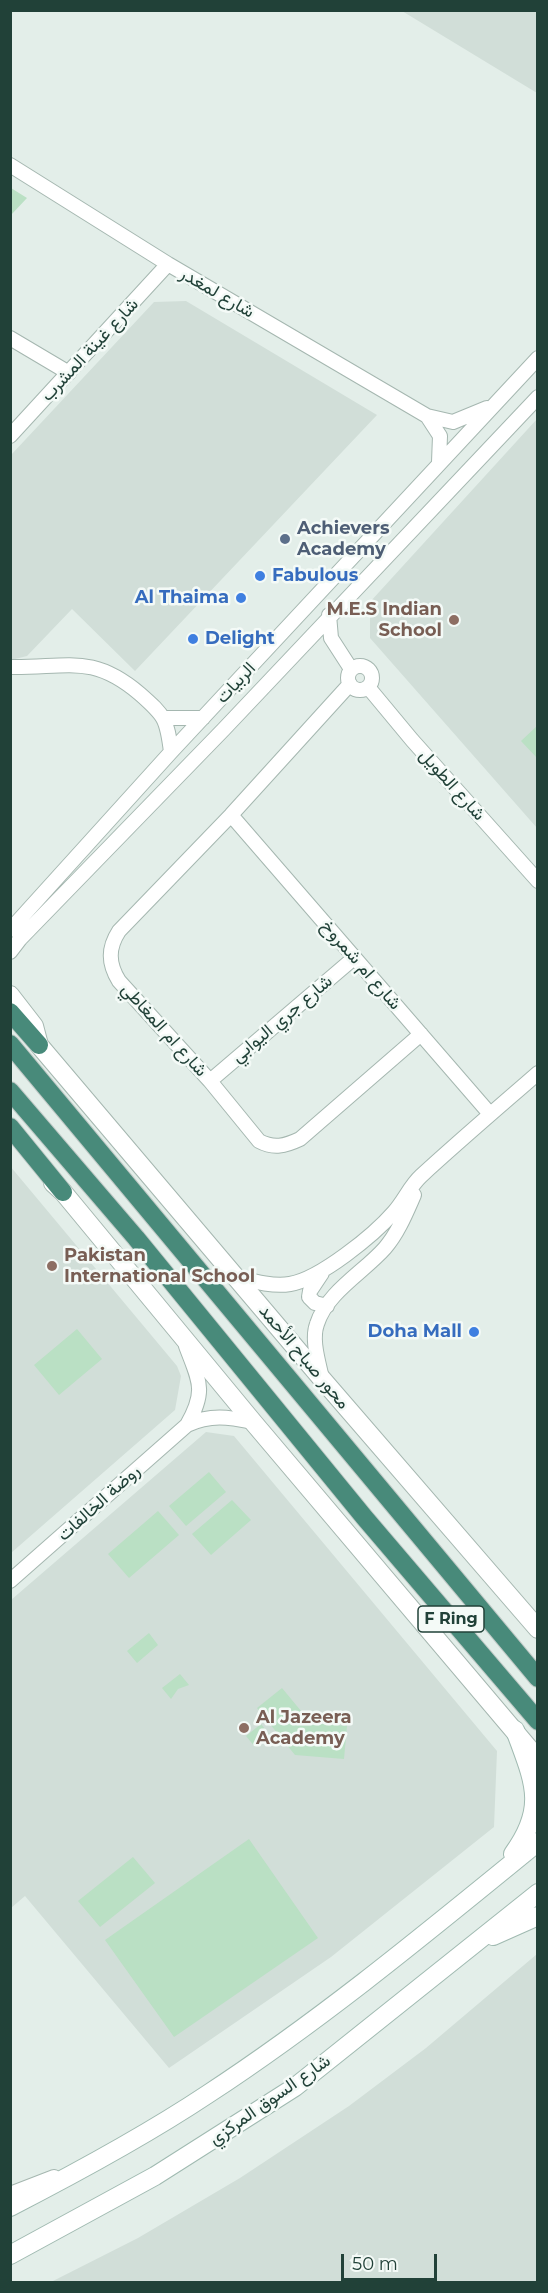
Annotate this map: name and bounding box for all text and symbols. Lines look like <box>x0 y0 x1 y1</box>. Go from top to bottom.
street label: شارع لمغدر <box>176 263 258 323</box>
street label: شارع غينة المشرب <box>37 294 143 406</box>
place label: Achievers Academy <box>297 518 389 560</box>
marker: Achievers Academy <box>278 532 292 546</box>
place label: Fabulous <box>272 565 358 587</box>
marker: Fabulous <box>253 569 267 583</box>
place label: Al Thaima <box>135 587 229 609</box>
marker: Al Thaima <box>234 591 248 605</box>
place label: M.E.S Indian School <box>327 599 442 642</box>
marker: M.E.S Indian School <box>447 613 461 627</box>
place label: Delight <box>205 628 275 650</box>
marker: Delight <box>186 632 200 646</box>
street label: الربيات <box>212 658 260 708</box>
street label: شارع الطويل <box>414 745 490 825</box>
street label: شارع ام شمروخ <box>316 916 406 1014</box>
street label: شارع جري اليوابي <box>227 971 337 1067</box>
street label: شارع ام المغاطي <box>116 979 212 1081</box>
place label: Pakistan International School <box>64 1245 255 1288</box>
marker: Pakistan International School <box>45 1259 59 1273</box>
street label: محور صباح الأحمد <box>254 1300 354 1414</box>
place label: Doha Mall <box>368 1321 462 1343</box>
marker: Doha Mall <box>467 1325 481 1339</box>
street label: روضة الخالفات <box>53 1460 145 1546</box>
road number: F Ring <box>418 1606 484 1632</box>
place label: Al Jazeera Academy <box>256 1707 352 1750</box>
marker: Al Jazeera Academy <box>237 1721 251 1735</box>
street label: شارع السوق المركزي <box>205 2050 335 2150</box>
scale bar <box>344 2242 440 2280</box>
text: 50 m <box>352 2253 398 2275</box>

